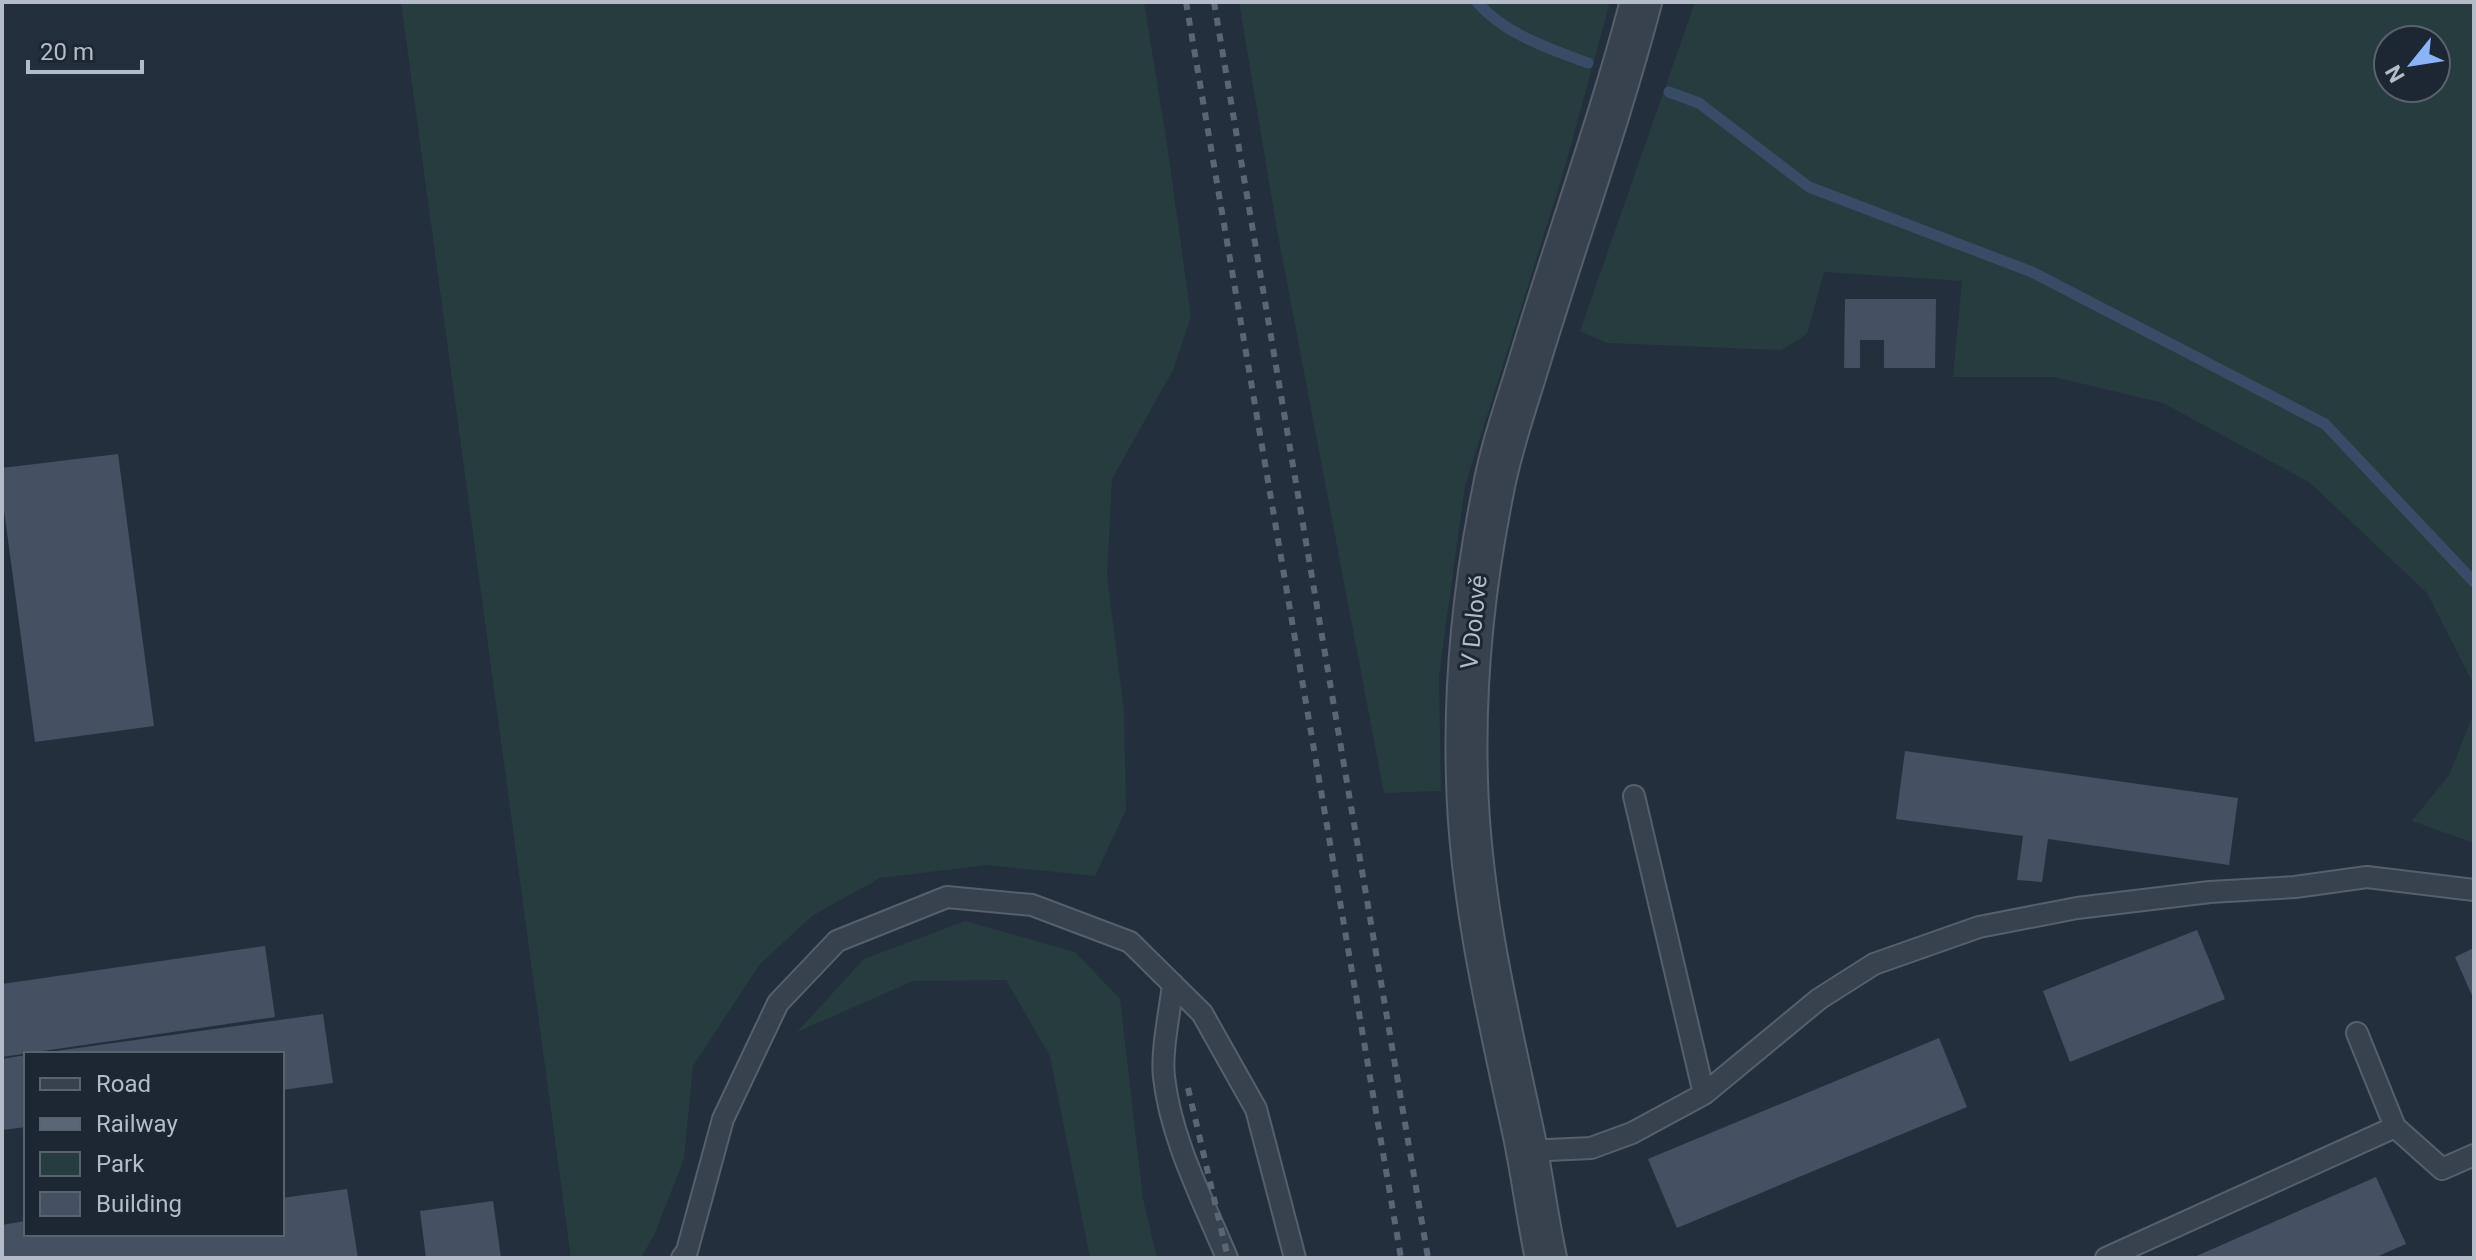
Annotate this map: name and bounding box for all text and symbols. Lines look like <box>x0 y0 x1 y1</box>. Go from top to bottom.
scale bar <box>28 24 142 74</box>
north arrow <box>2372 24 2452 104</box>
text: 20 m <box>40 38 94 66</box>
text: N <box>2380 61 2410 87</box>
street label: V Dolově <box>1455 574 1493 670</box>
legend <box>24 1052 284 1236</box>
text: Road <box>96 1070 151 1098</box>
text: Railway <box>96 1110 178 1138</box>
text: Park <box>96 1150 145 1178</box>
text: Building <box>96 1190 182 1218</box>

